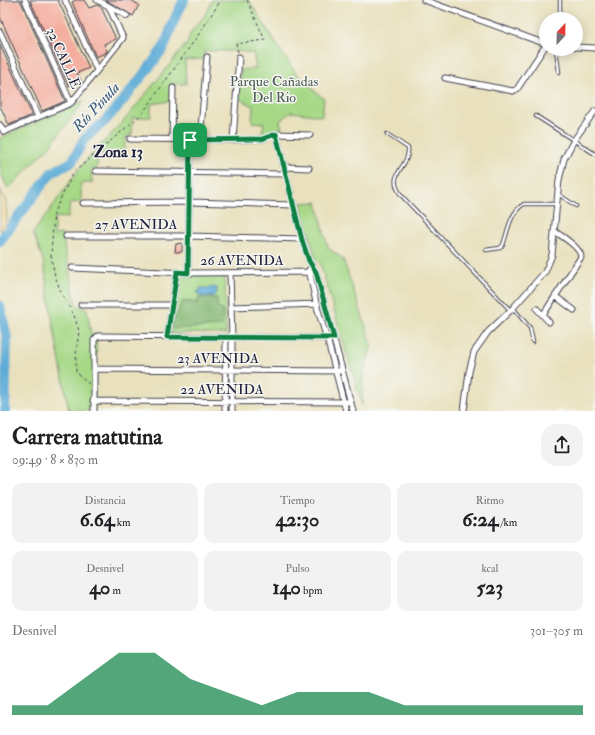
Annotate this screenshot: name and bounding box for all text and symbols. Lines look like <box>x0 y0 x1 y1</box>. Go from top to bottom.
north arrow <box>539 12 583 56</box>
map controls <box>539 12 583 56</box>
street label: 32 CALLE <box>43 25 85 91</box>
park label: Parque Cañadas Del Rio <box>230 73 318 106</box>
water label: Río Pinula <box>68 78 124 137</box>
pin <box>173 123 207 157</box>
icon: arrive <box>179 129 201 151</box>
district label: Zona 13 <box>93 142 143 162</box>
street label: 27 AVENIDA <box>95 216 177 233</box>
street label: 26 AVENIDA <box>200 252 284 269</box>
street label: 23 AVENIDA <box>177 350 259 367</box>
street label: 22 AVENIDA <box>180 381 264 398</box>
text: Carrera matutina <box>12 423 162 451</box>
button: share <box>541 424 583 466</box>
text: 09:49 · 8 × 830 m <box>12 452 98 468</box>
text: Distancia <box>85 494 126 507</box>
text: Tiempo <box>280 494 315 507</box>
text: Ritmo <box>476 494 504 507</box>
text: 6.64 <box>80 507 115 532</box>
text: 42:30 <box>276 507 319 532</box>
text: 6:24 <box>462 507 498 532</box>
text: km <box>115 516 131 529</box>
text: /km <box>498 516 517 529</box>
text: Desnivel <box>86 562 124 575</box>
text: Pulso <box>285 562 310 575</box>
text: kcal <box>481 562 498 575</box>
text: 40 <box>89 575 110 600</box>
text: 140 <box>272 575 301 600</box>
text: 523 <box>477 575 503 600</box>
text: m <box>110 584 121 597</box>
text: bpm <box>301 584 322 597</box>
text: Desnivel <box>12 623 57 639</box>
text: 301–305 m <box>530 623 583 639</box>

